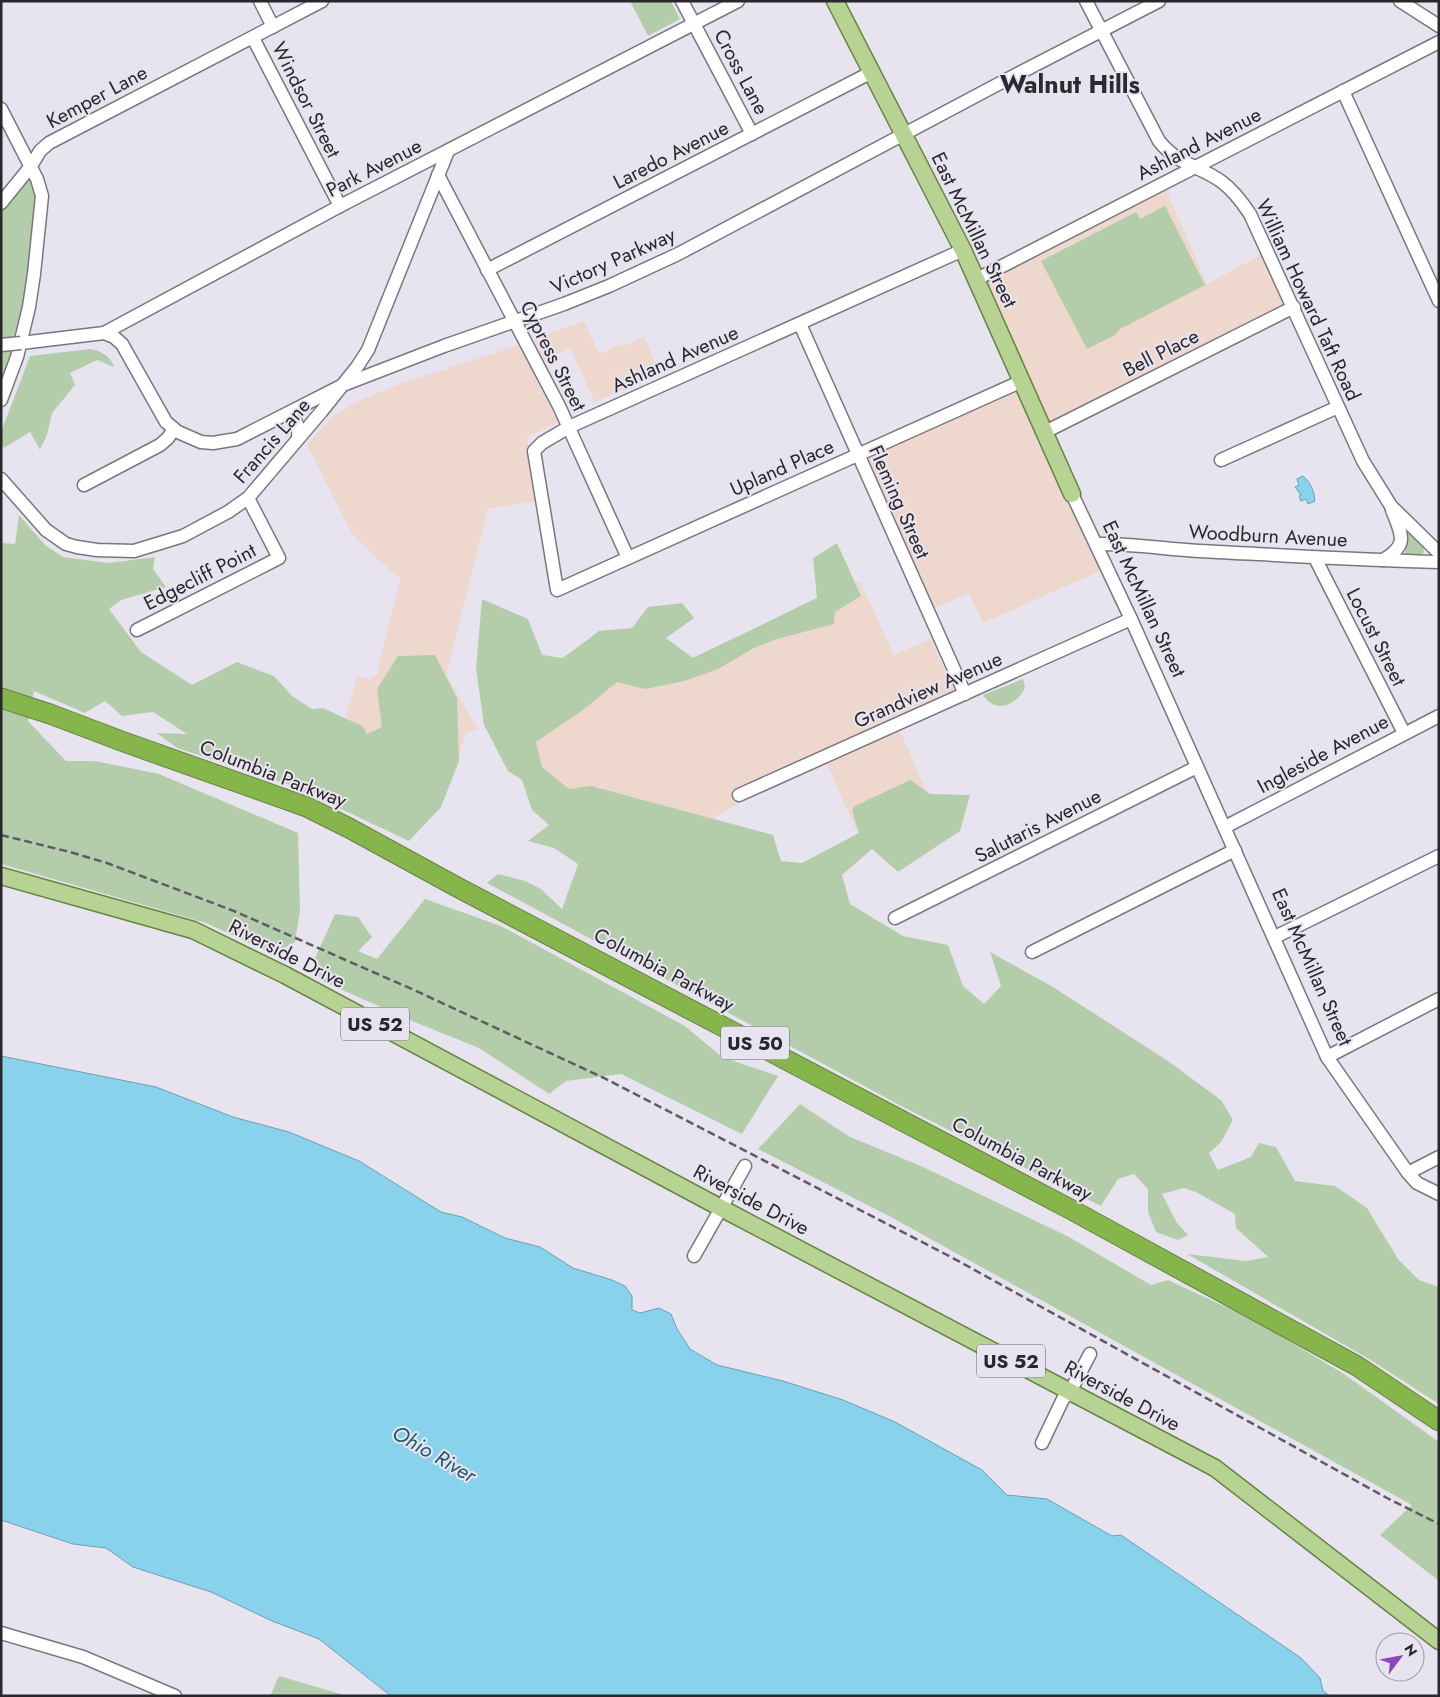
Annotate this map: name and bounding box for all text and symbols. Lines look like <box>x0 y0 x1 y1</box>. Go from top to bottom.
street label: Cross Lane <box>706 24 776 120</box>
street label: Windsor Street <box>264 37 348 163</box>
street label: Kemper Lane <box>41 58 153 136</box>
district label: Walnut Hills <box>1000 66 1140 102</box>
street label: Ashland Avenue <box>1132 100 1266 188</box>
street label: Laredo Avenue <box>608 113 734 197</box>
street label: Park Avenue <box>321 131 427 205</box>
street label: East McMillan Street <box>924 147 1024 313</box>
street label: William Howard Taft Road <box>1248 194 1368 406</box>
street label: Victory Parkway <box>546 220 680 301</box>
street label: Cypress Street <box>513 296 593 416</box>
street label: Ashland Avenue <box>607 318 743 400</box>
street label: Bell Place <box>1118 322 1204 384</box>
street label: Francis Lane <box>227 392 317 490</box>
street label: Upland Place <box>725 432 839 504</box>
street label: Fleming Street <box>861 441 937 563</box>
street label: East McMillan Street <box>1095 516 1193 682</box>
street label: Woodburn Avenue <box>1188 517 1348 555</box>
street label: Edgecliff Point <box>139 536 261 618</box>
street label: Locust Street <box>1339 583 1413 691</box>
street label: Grandview Avenue <box>849 644 1007 736</box>
street label: Ingleside Avenue <box>1252 707 1394 801</box>
street label: Columbia Parkway <box>195 733 351 815</box>
street label: Salutaris Avenue <box>970 782 1106 870</box>
street label: East McMillan Street <box>1264 884 1360 1051</box>
street label: Riverside Drive <box>224 912 350 996</box>
street label: Columbia Parkway <box>589 921 740 1019</box>
road number: US 52 <box>341 1008 409 1040</box>
road number: US 50 <box>721 1026 789 1060</box>
street label: Columbia Parkway <box>947 1110 1098 1208</box>
street label: Riverside Drive <box>688 1157 814 1243</box>
road number: US 52 <box>977 1344 1045 1378</box>
street label: Riverside Drive <box>1059 1353 1185 1439</box>
water label: Ohio River <box>386 1418 482 1491</box>
north arrow <box>1375 1632 1425 1682</box>
text: N <box>1400 1640 1422 1660</box>

